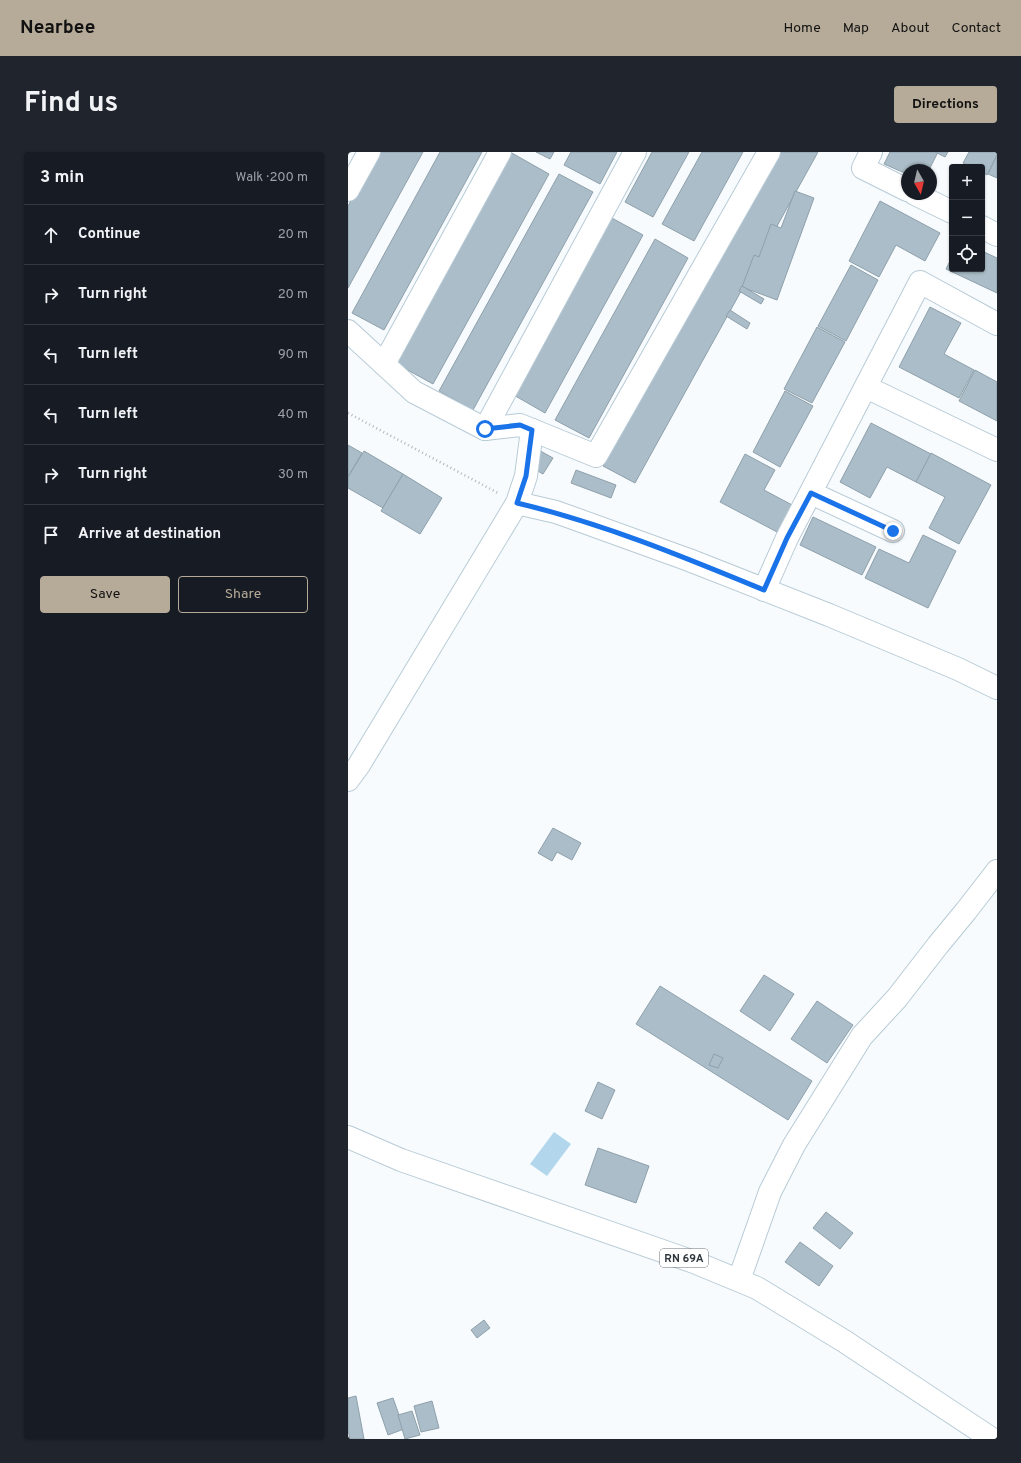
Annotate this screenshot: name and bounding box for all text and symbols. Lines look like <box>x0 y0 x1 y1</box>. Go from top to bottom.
text: Nearbee <box>20 16 95 40</box>
text: Home <box>784 20 821 37</box>
text: Map <box>843 20 869 37</box>
text: About <box>891 20 930 37</box>
text: Contact <box>952 20 1001 37</box>
text: Find us <box>24 86 118 122</box>
button: Directions <box>894 86 997 123</box>
north arrow <box>901 164 937 200</box>
map controls <box>949 164 985 272</box>
button: + <box>949 164 985 200</box>
text: 3 min <box>40 167 84 189</box>
text: Walk · 200 m <box>236 170 308 186</box>
button: − <box>949 200 985 236</box>
icon: ahead <box>40 224 62 246</box>
text: Continue <box>78 225 140 244</box>
text: 20 m <box>278 227 308 243</box>
button: locate <box>949 236 985 272</box>
icon: right <box>40 284 62 306</box>
text: Turn right <box>78 285 147 304</box>
text: 20 m <box>278 287 308 303</box>
icon: left <box>40 344 62 366</box>
text: Turn left <box>78 345 138 364</box>
text: 90 m <box>278 347 308 363</box>
icon: left <box>40 404 62 426</box>
text: Turn left <box>78 405 138 424</box>
text: 40 m <box>278 407 308 423</box>
route start <box>476 420 494 438</box>
icon: right <box>40 464 62 486</box>
text: Turn right <box>78 465 147 484</box>
text: 30 m <box>278 467 308 483</box>
route end <box>884 522 902 540</box>
icon: arrive <box>40 524 62 546</box>
text: Arrive at destination <box>78 525 221 544</box>
button: Save <box>40 576 170 613</box>
button: Share <box>178 576 308 613</box>
road number: RN 69A <box>660 1249 708 1267</box>

